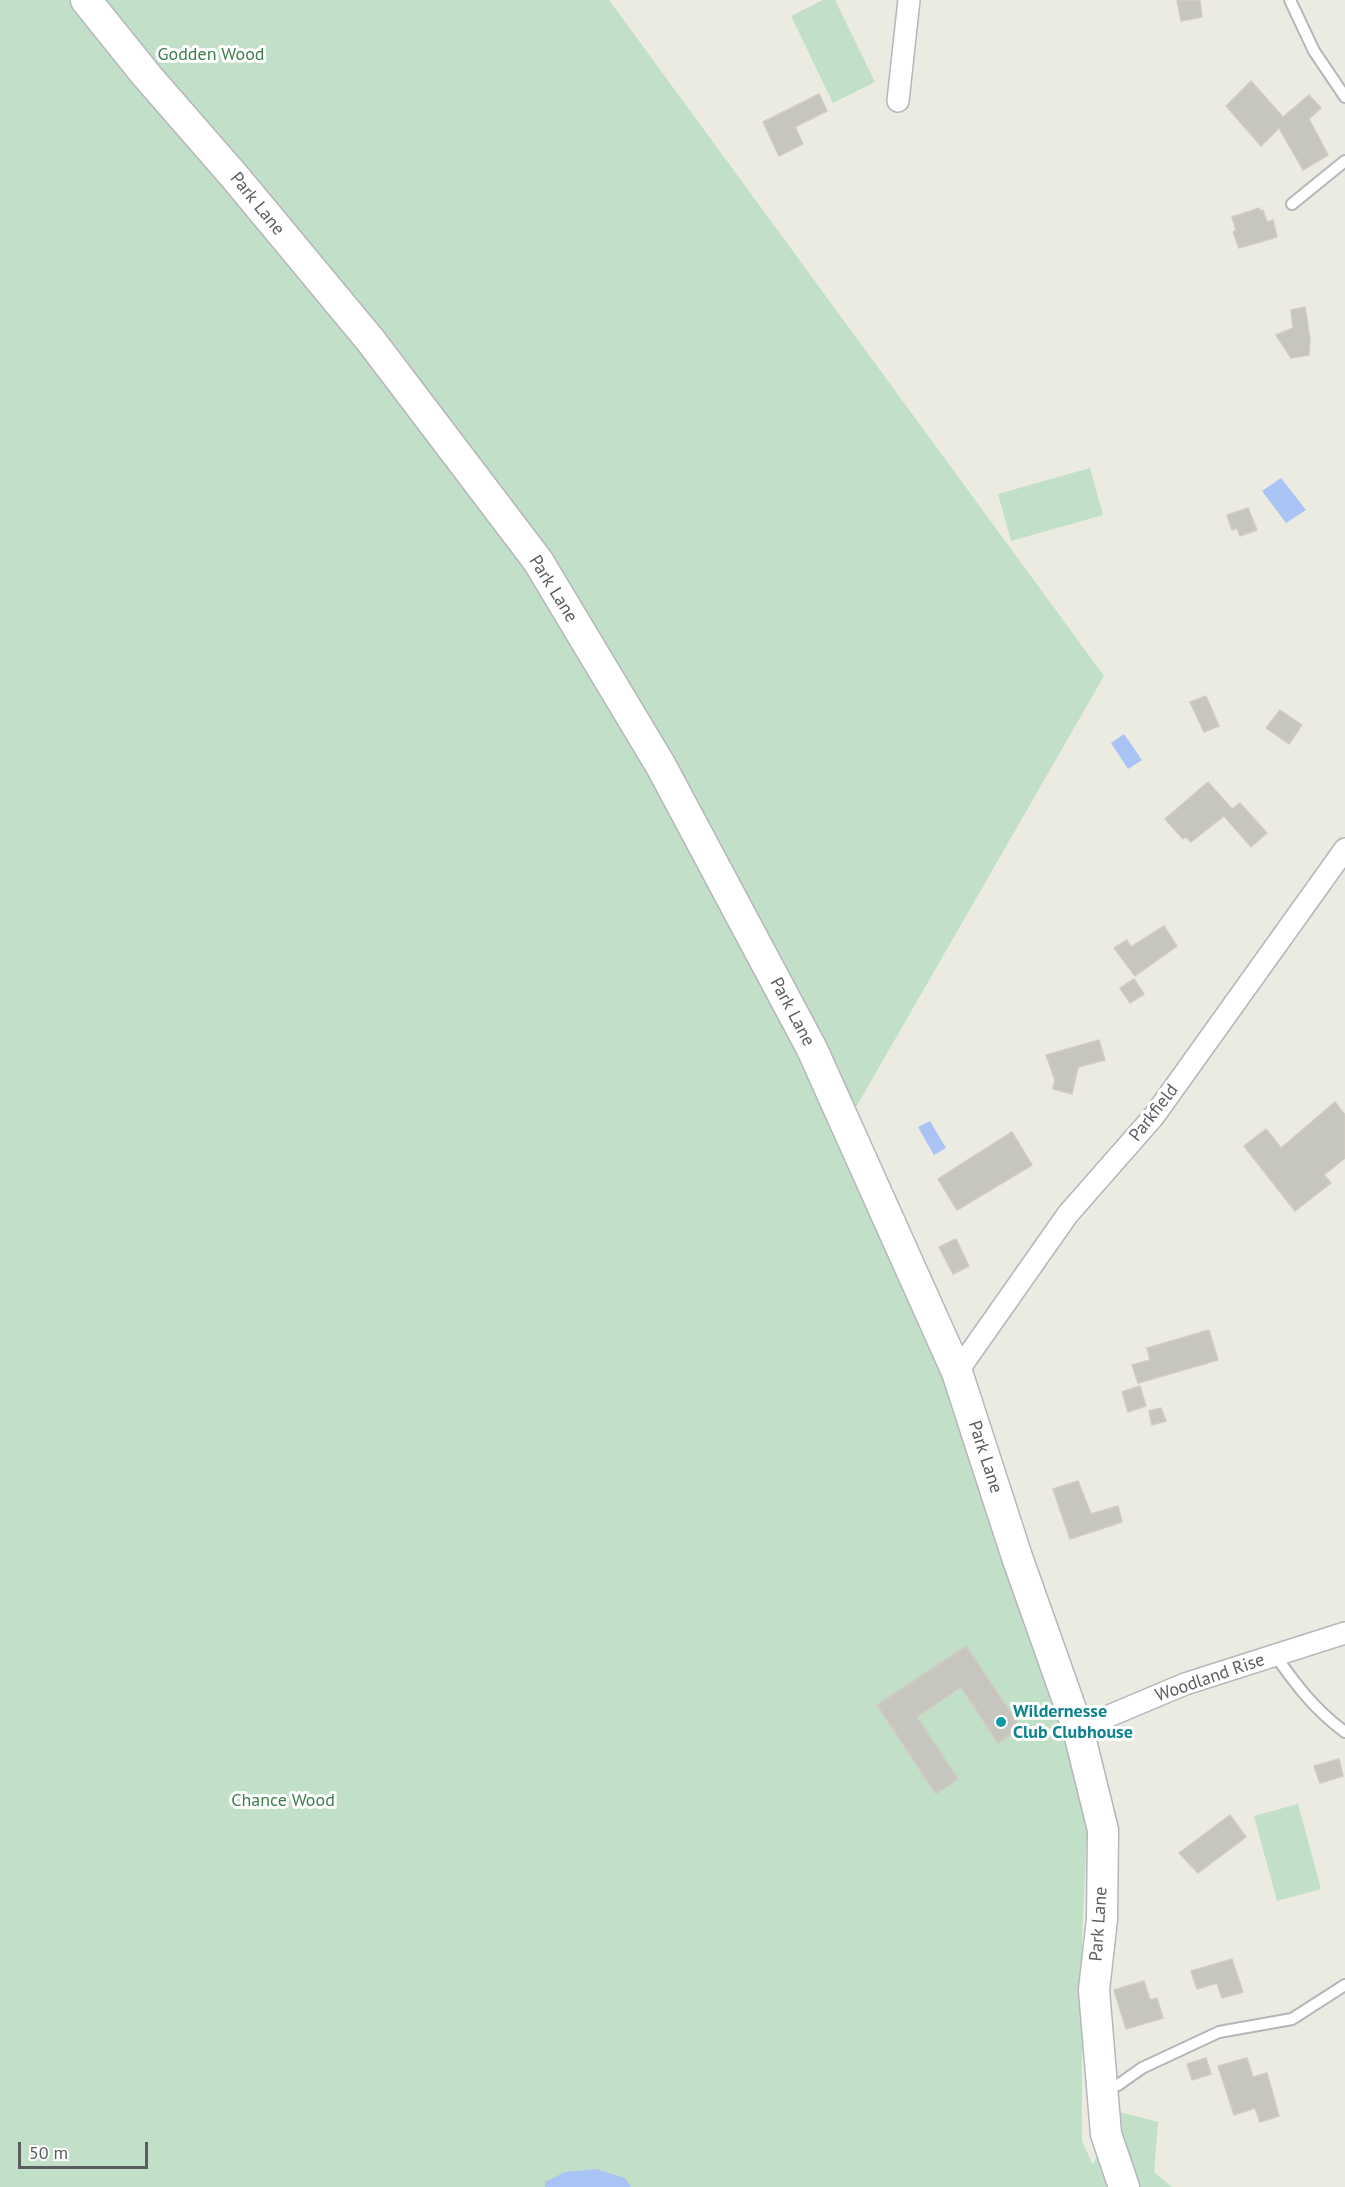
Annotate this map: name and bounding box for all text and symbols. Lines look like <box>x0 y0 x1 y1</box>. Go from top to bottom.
park label: Godden Wood <box>158 44 264 66</box>
street label: Park Lane <box>225 168 289 240</box>
street label: Park Lane <box>524 552 582 626</box>
street label: Park Lane <box>765 974 819 1050</box>
street label: Parkfield <box>1125 1080 1183 1146</box>
street label: Park Lane <box>963 1418 1007 1496</box>
street label: Woodland Rise <box>1153 1649 1267 1707</box>
place label: Wildernesse Club Clubhouse <box>1013 1701 1133 1744</box>
marker: Wildernesse Club Clubhouse <box>994 1715 1008 1729</box>
park label: Chance Wood <box>231 1790 335 1812</box>
street label: Park Lane <box>1086 1886 1112 1962</box>
scale bar <box>21 2130 152 2168</box>
text: 50 m <box>29 2141 68 2164</box>

